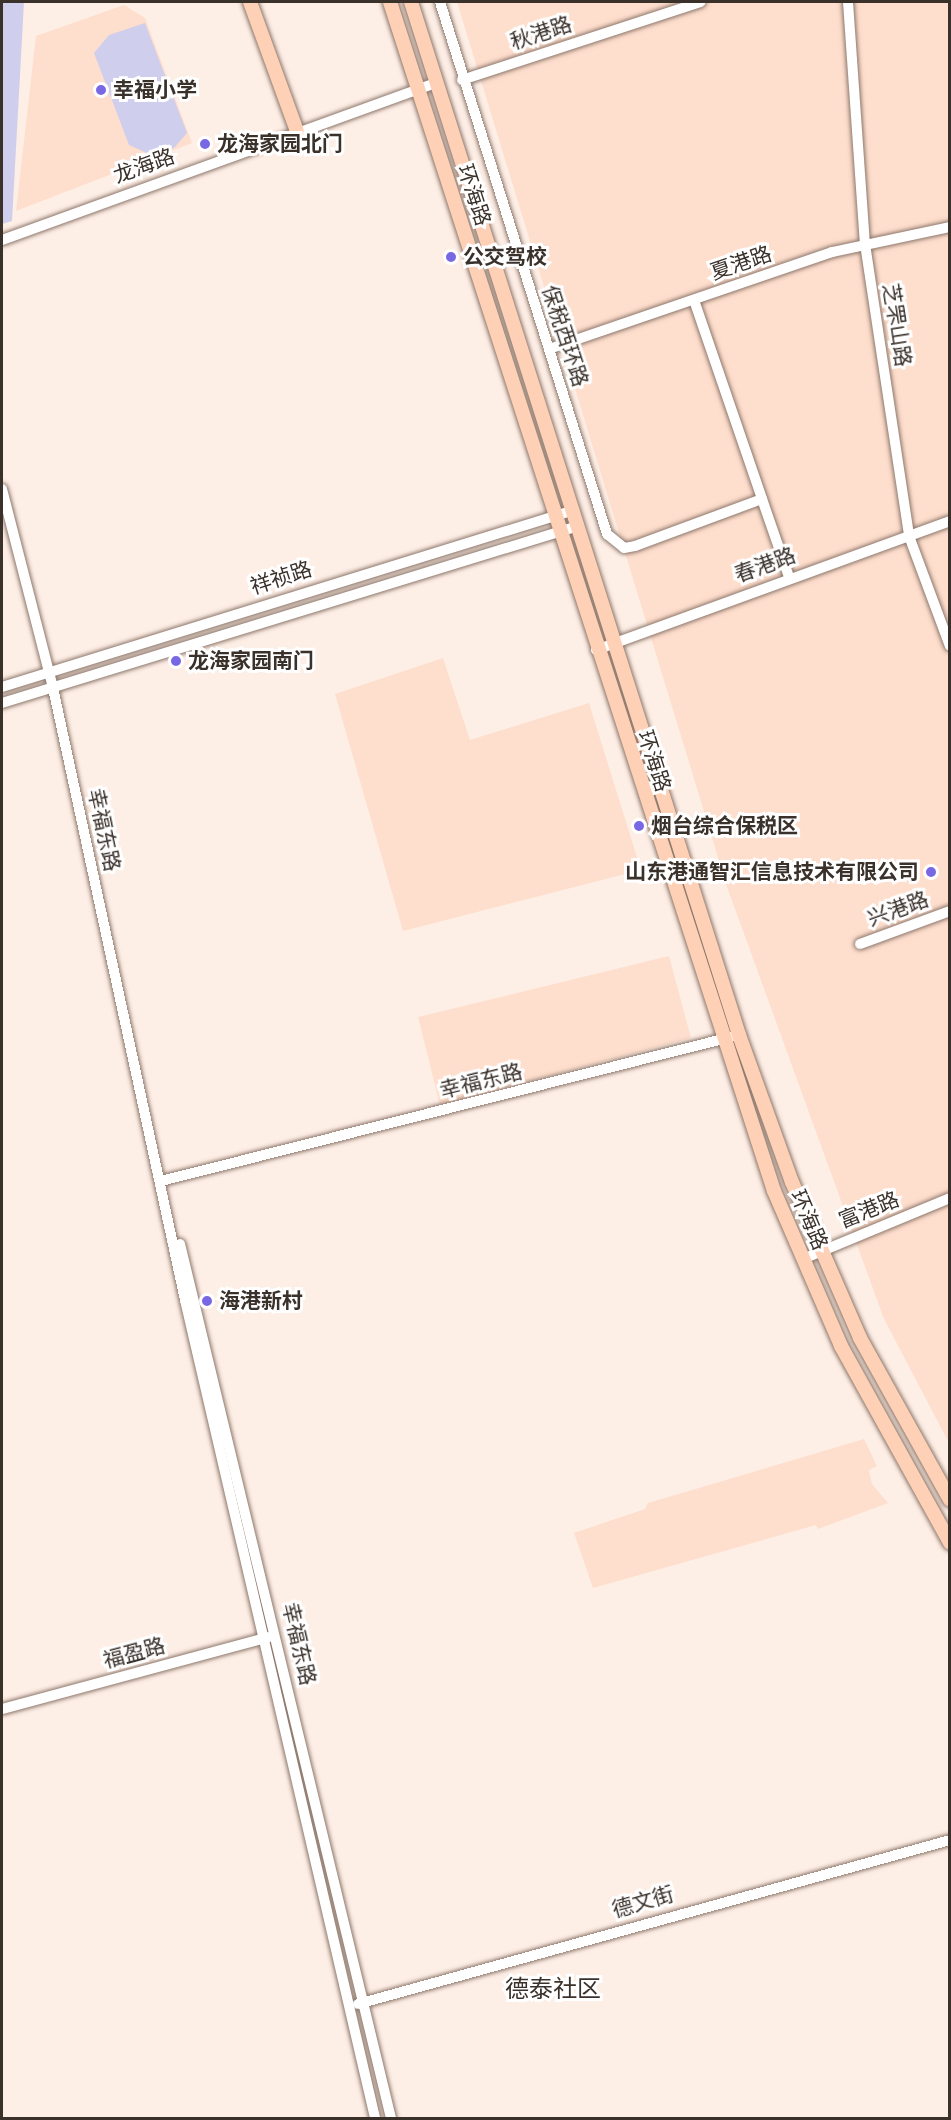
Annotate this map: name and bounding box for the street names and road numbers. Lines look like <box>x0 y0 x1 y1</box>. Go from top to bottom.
street label: 秋港路 <box>507 11 575 55</box>
street label: 龙海路 <box>110 143 178 189</box>
street label: 环海路 <box>452 161 496 229</box>
street label: 夏港路 <box>707 241 775 285</box>
street label: 保税西环路 <box>537 282 593 390</box>
street label: 芝罘山路 <box>878 282 916 368</box>
street label: 春港路 <box>731 542 799 588</box>
street label: 祥祯路 <box>247 556 315 600</box>
street label: 环海路 <box>632 727 676 795</box>
street label: 幸福东路 <box>83 786 125 874</box>
street label: 兴港路 <box>864 886 932 932</box>
street label: 幸福东路 <box>437 1059 525 1103</box>
street label: 环海路 <box>785 1186 833 1254</box>
street label: 富港路 <box>835 1187 903 1233</box>
street label: 幸福东路 <box>277 1600 321 1688</box>
street label: 福盈路 <box>100 1633 168 1673</box>
street label: 德文街 <box>609 1881 677 1923</box>

